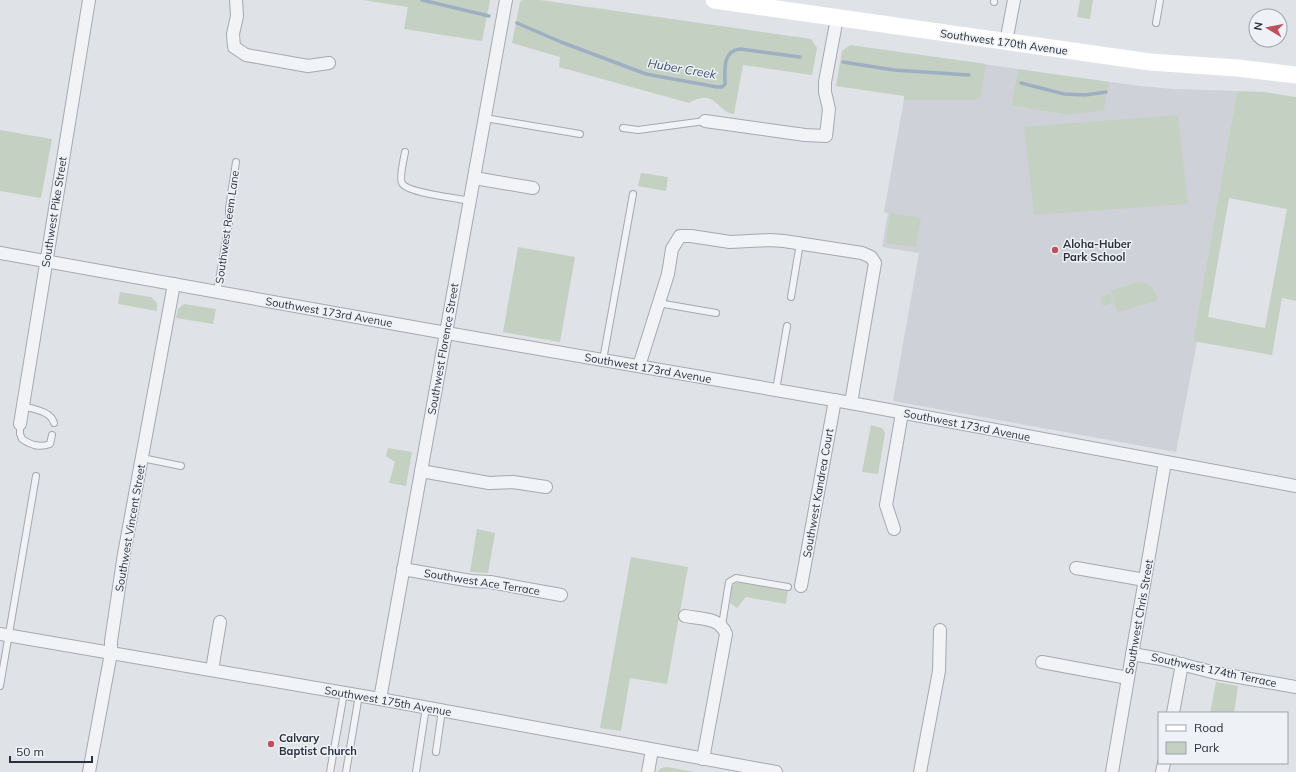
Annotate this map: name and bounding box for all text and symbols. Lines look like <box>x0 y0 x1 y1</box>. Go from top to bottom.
north arrow <box>1248 8 1288 48</box>
text: N <box>1251 21 1266 32</box>
street label: Southwest 170th Avenue <box>939 26 1069 58</box>
water label: Huber Creek <box>647 55 718 82</box>
street label: Southwest Pike Street <box>38 156 70 268</box>
street label: Southwest Reem Lane <box>212 169 242 285</box>
place label: Aloha-Huber Park School <box>1063 237 1132 264</box>
marker: Aloha-Huber Park School <box>1050 245 1060 255</box>
street label: Southwest Florence Street <box>425 282 461 416</box>
street label: Southwest 173rd Avenue <box>264 294 394 330</box>
street label: Southwest 173rd Avenue <box>583 350 713 386</box>
street label: Southwest 173rd Avenue <box>902 406 1032 444</box>
street label: Southwest Kandrea Court <box>800 427 836 559</box>
street label: Southwest Vincent Street <box>112 463 148 593</box>
street label: Southwest Chris Street <box>1122 558 1156 676</box>
street label: Southwest Ace Terrace <box>423 566 541 598</box>
street label: Southwest 174th Terrace <box>1150 650 1278 690</box>
street label: Southwest 175th Avenue <box>323 683 453 719</box>
legend <box>1158 712 1288 764</box>
text: Road <box>1194 720 1223 735</box>
place label: Calvary Baptist Church <box>279 731 357 758</box>
scale bar <box>10 738 92 764</box>
marker: Calvary Baptist Church <box>266 739 276 749</box>
text: Park <box>1194 740 1220 755</box>
text: 50 m <box>16 744 44 759</box>

